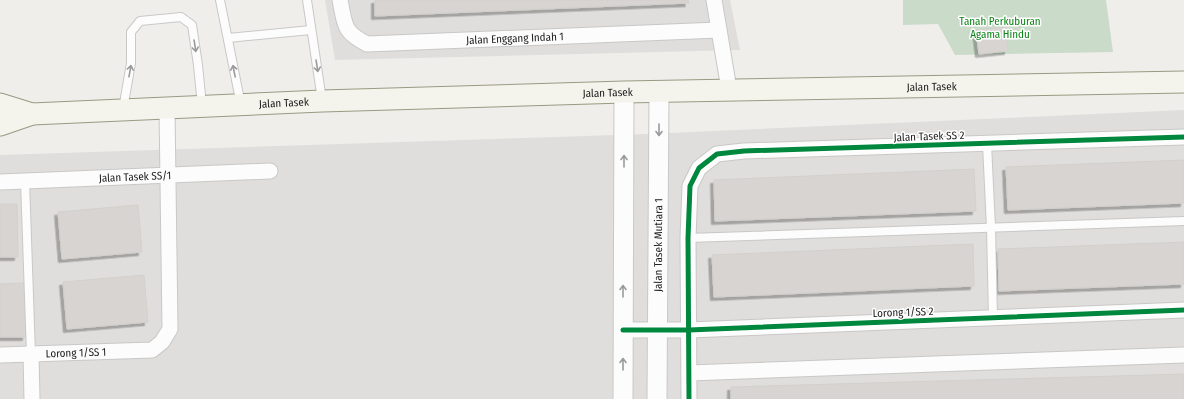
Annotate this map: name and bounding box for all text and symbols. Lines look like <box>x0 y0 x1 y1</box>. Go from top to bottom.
park label: Tanah Perkuburan Agama Hindu <box>959 15 1041 41</box>
street label: Jalan Enggang Indah 1 <box>466 30 564 47</box>
one-way arrow <box>191 39 199 52</box>
one-way arrow <box>313 59 321 72</box>
one-way arrow <box>126 65 134 78</box>
one-way arrow <box>230 65 238 78</box>
street label: Jalan Tasek <box>907 80 958 94</box>
street label: Jalan Tasek <box>583 86 634 100</box>
street label: Jalan Tasek <box>259 96 310 111</box>
one-way arrow <box>655 123 663 136</box>
street label: Jalan Tasek SS 2 <box>893 129 965 144</box>
one-way arrow <box>620 155 628 168</box>
street label: Jalan Tasek SS/1 <box>99 169 171 185</box>
street label: Jalan Tasek Mutiara 1 <box>652 198 665 292</box>
one-way arrow <box>619 285 627 298</box>
street label: Lorong 1/SS 2 <box>872 305 934 320</box>
street label: Lorong 1/SS 1 <box>46 346 106 360</box>
one-way arrow <box>619 358 627 371</box>

